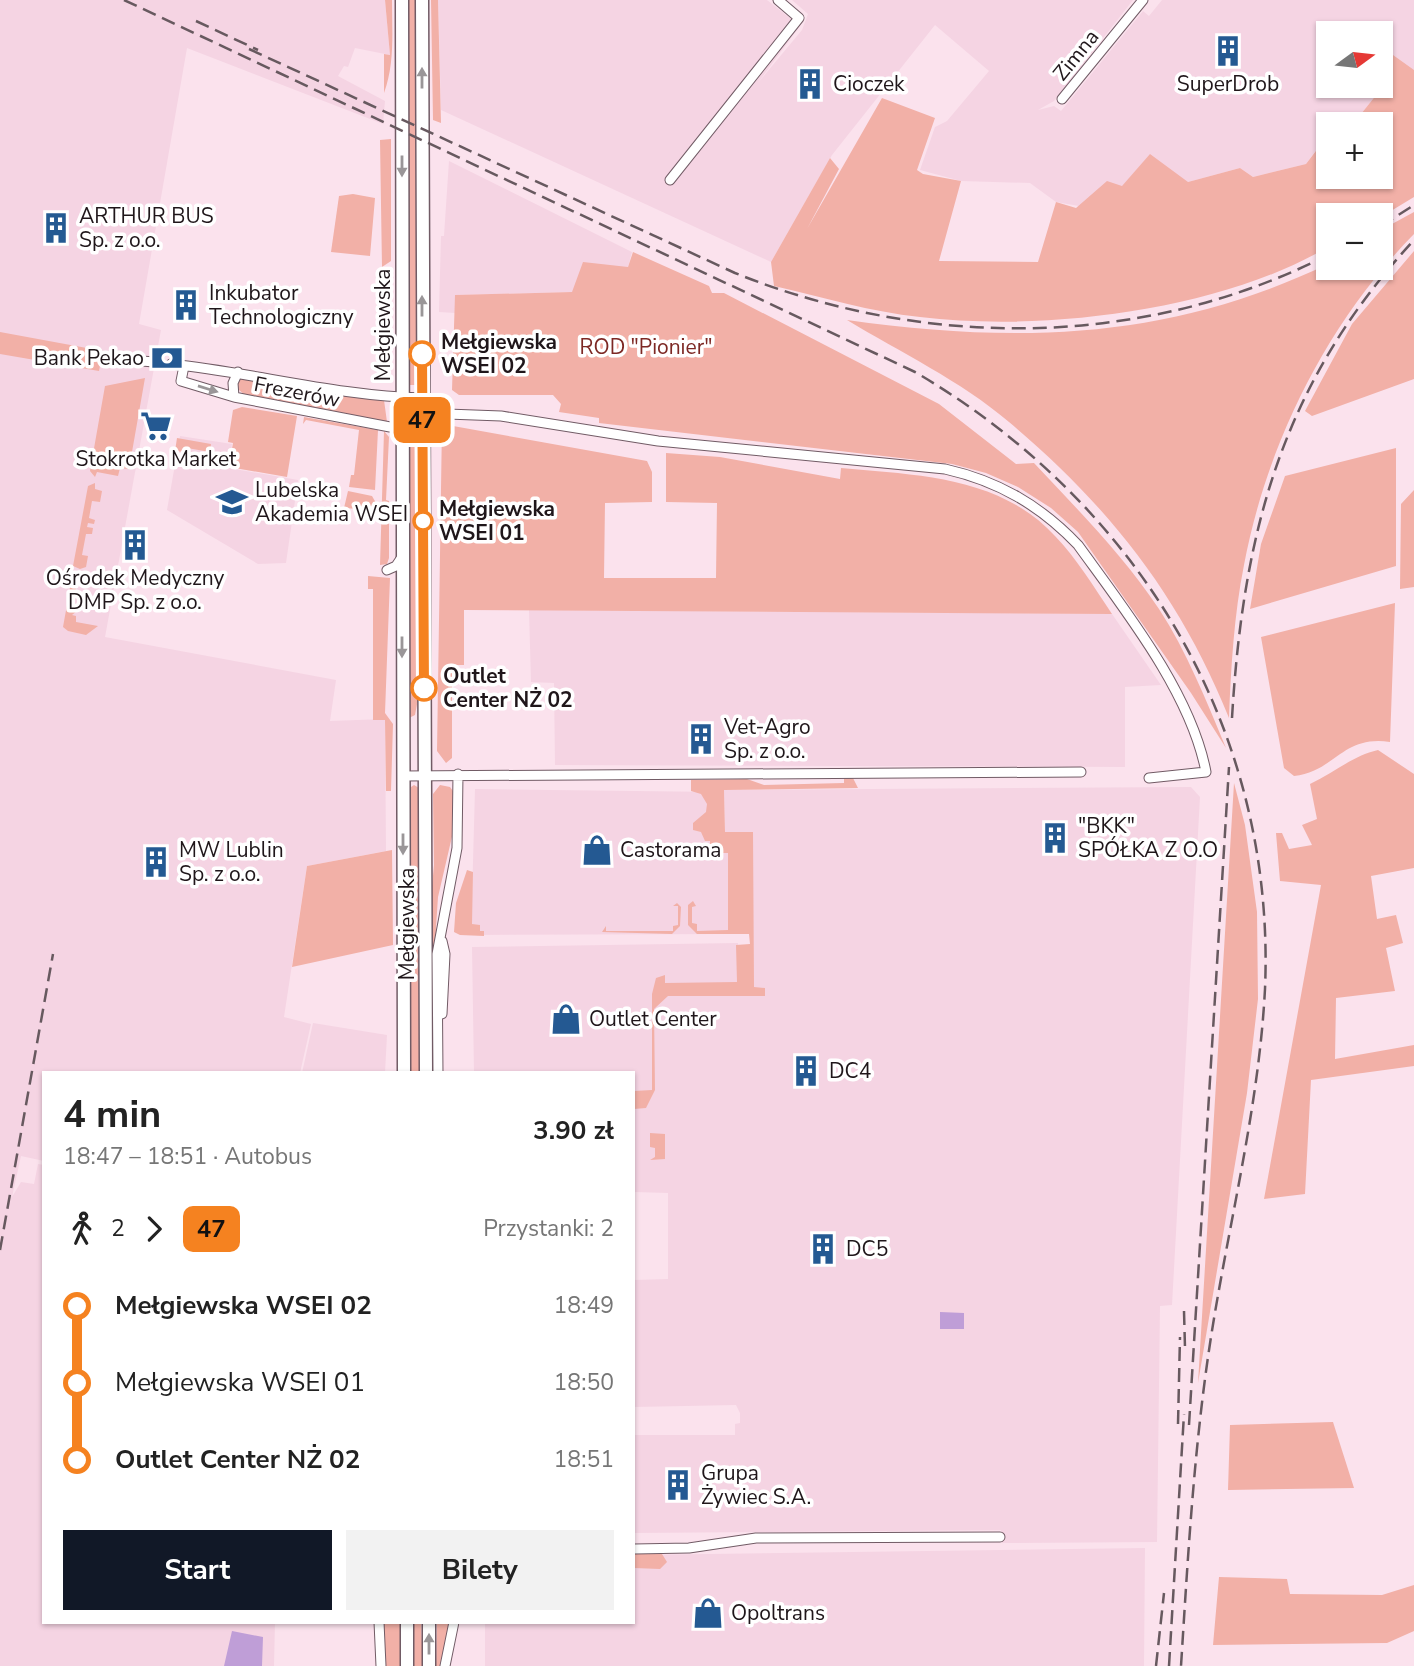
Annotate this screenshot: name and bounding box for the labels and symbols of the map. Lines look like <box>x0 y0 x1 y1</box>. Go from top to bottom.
north arrow <box>1316 21 1393 98</box>
street label: Zimna <box>1047 24 1105 86</box>
building icon: SuperDrob <box>1211 34 1245 68</box>
one-way arrow <box>416 67 428 89</box>
building icon: Cioczek <box>793 67 827 101</box>
place label: Cioczek <box>833 70 905 98</box>
place label: SuperDrob <box>1177 70 1279 98</box>
one-way arrow <box>396 155 408 177</box>
place label: ARTHUR BUS Sp. z o.o. <box>79 202 214 254</box>
building icon: ARTHUR BUS Sp. z o.o. <box>39 211 73 245</box>
street label: Mełgiewska <box>369 269 397 381</box>
place label: Inkubator Technologiczny <box>209 279 354 331</box>
building icon: Inkubator Technologiczny <box>169 288 203 322</box>
one-way arrow <box>416 294 428 316</box>
place label: Mełgiewska WSEI 02 <box>441 328 557 380</box>
park label: ROD "Pionier" <box>580 333 712 361</box>
bank icon: Bank Pekao <box>150 341 184 375</box>
marker: Mełgiewska WSEI 02 <box>409 341 435 367</box>
place label: Bank Pekao <box>34 344 144 372</box>
street label: Frezerów <box>252 370 343 414</box>
one-way arrow <box>198 385 219 395</box>
line badge: 47 <box>390 397 453 443</box>
supermarket icon: Stokrotka Market <box>139 409 173 443</box>
place label: Stokrotka Market <box>76 445 237 473</box>
place label: Lubelska Akademia WSEI <box>255 476 408 528</box>
school or university icon: Lubelska Akademia WSEI <box>215 485 249 519</box>
place label: Mełgiewska WSEI 01 <box>439 495 555 547</box>
marker: Mełgiewska WSEI 01 <box>413 511 433 531</box>
building icon: Ośrodek Medyczny DMP Sp. z o.o. <box>118 528 152 562</box>
place label: Ośrodek Medyczny DMP Sp. z o.o. <box>46 564 225 616</box>
one-way arrow <box>396 636 408 658</box>
place label: Outlet Center NŻ 02 <box>443 662 573 714</box>
marker: Outlet Center NŻ 02 <box>411 675 437 701</box>
place label: Vet-Agro Sp. z o.o. <box>723 713 811 765</box>
building icon: Vet-Agro Sp. z o.o. <box>684 722 718 756</box>
place label: "BKK" SPÓŁKA Z O.O <box>1078 812 1218 864</box>
building icon: "BKK" SPÓŁKA Z O.O <box>1038 821 1072 855</box>
one-way arrow <box>397 833 409 855</box>
shop icon: Castorama <box>580 833 614 867</box>
place label: MW Lublin Sp. z o.o. <box>179 836 284 888</box>
place label: Castorama <box>620 836 721 864</box>
building icon: MW Lublin Sp. z o.o. <box>139 845 173 879</box>
street label: Mełgiewska <box>393 868 421 980</box>
shop icon: Outlet Center <box>549 1002 583 1036</box>
place label: Outlet Center <box>589 1005 717 1033</box>
building icon: DC4 <box>789 1054 823 1088</box>
place label: DC4 <box>829 1057 871 1085</box>
building icon: DC5 <box>806 1232 840 1266</box>
place label: DC5 <box>846 1235 888 1263</box>
place label: Grupa Żywiec S.A. <box>701 1459 811 1511</box>
building icon: Grupa Żywiec S.A. <box>661 1468 695 1502</box>
shop icon: Opoltrans <box>691 1596 725 1630</box>
place label: Opoltrans <box>731 1599 825 1627</box>
one-way arrow <box>423 1633 435 1655</box>

